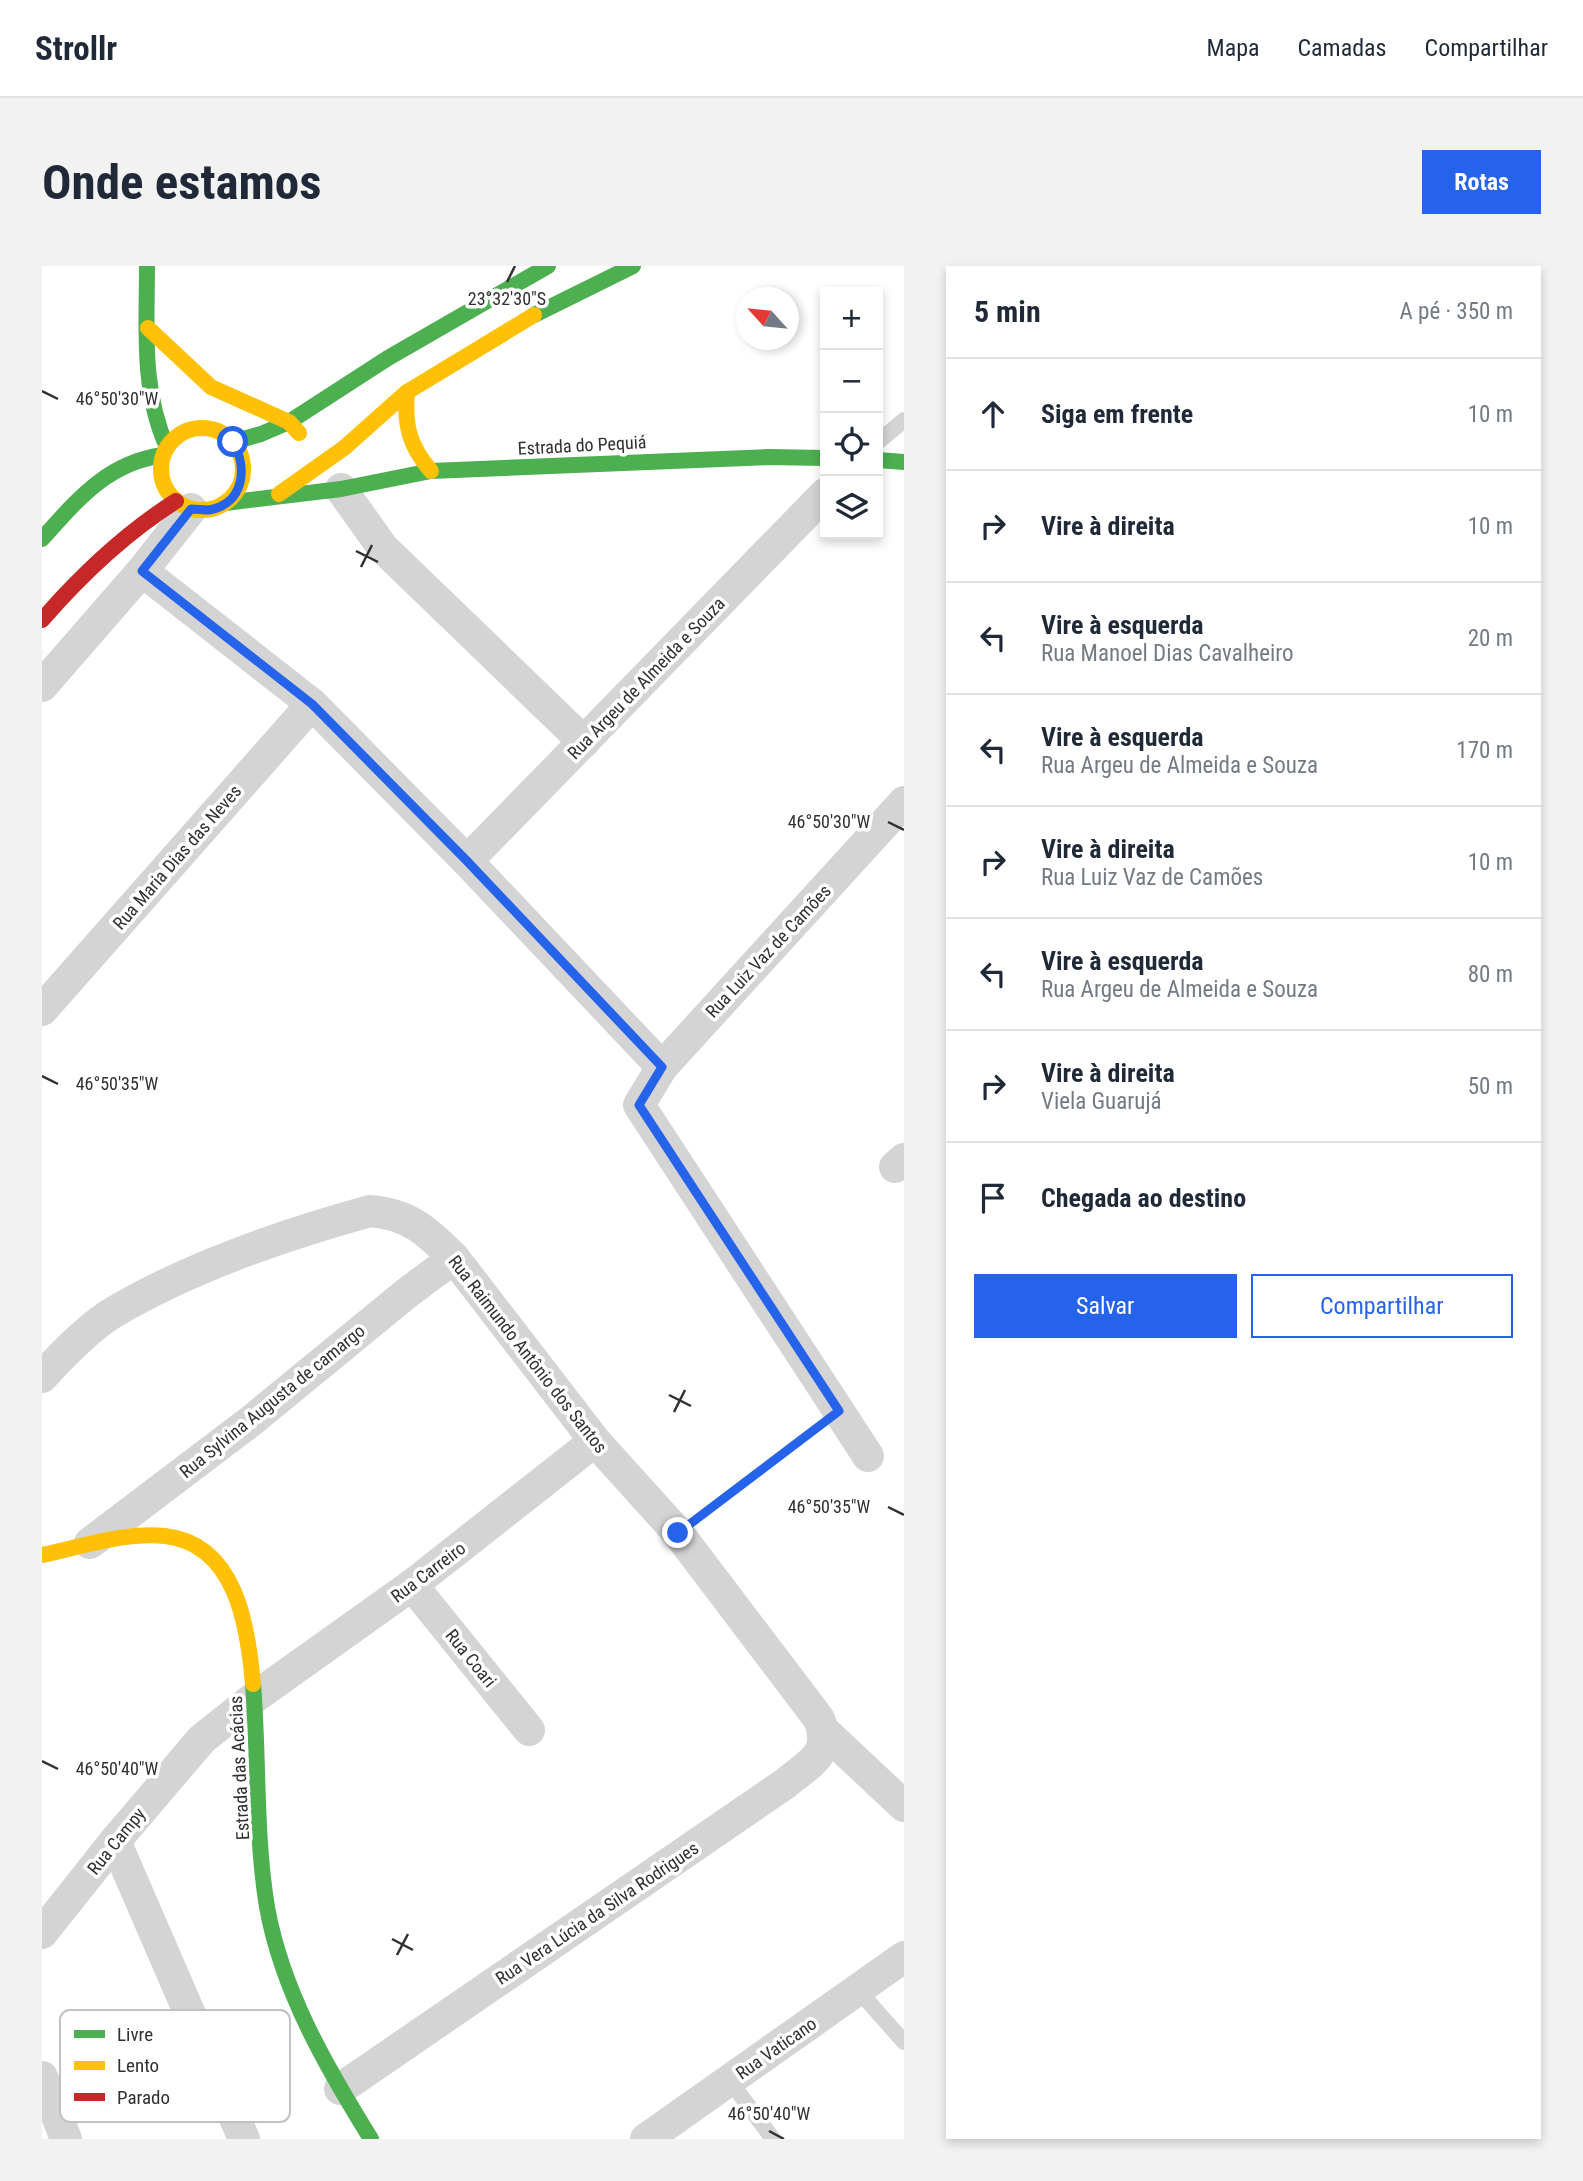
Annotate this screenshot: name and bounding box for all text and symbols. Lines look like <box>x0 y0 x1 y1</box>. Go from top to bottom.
text: Strollr <box>35 29 117 68</box>
text: Mapa <box>1207 34 1260 62</box>
text: Camadas <box>1298 34 1387 62</box>
text: Compartilhar <box>1425 34 1548 62</box>
button: Rotas <box>1422 150 1541 214</box>
text: Onde estamos <box>42 154 322 211</box>
north arrow <box>736 287 799 350</box>
map controls <box>820 287 883 539</box>
button: + <box>820 287 883 350</box>
text: 23°32'30"S <box>468 288 546 309</box>
text: 5 min <box>974 294 1041 329</box>
text: A pé · 350 m <box>1400 298 1513 325</box>
button: − <box>820 350 883 413</box>
text: 46°50'30"W <box>76 388 159 409</box>
icon: ahead <box>974 395 1012 433</box>
text: Siga em frente <box>1041 399 1193 429</box>
text: 10 m <box>1468 401 1513 428</box>
button: locate <box>820 413 883 476</box>
route start <box>217 426 248 457</box>
street label: Estrada do Pequiá <box>517 431 647 459</box>
button: layers <box>820 476 883 539</box>
icon: right <box>974 507 1012 545</box>
text: Vire à direita <box>1041 511 1175 541</box>
text: 10 m <box>1468 513 1513 540</box>
street label: Rua Argeu de Almeida e Souza <box>563 593 729 763</box>
text: Vire à esquerda <box>1041 610 1204 640</box>
icon: left <box>974 619 1012 657</box>
text: 20 m <box>1468 625 1513 652</box>
text: Rua Manoel Dias Cavalheiro <box>1041 640 1294 667</box>
text: Vire à esquerda <box>1041 722 1204 752</box>
icon: left <box>974 731 1012 769</box>
text: 170 m <box>1456 737 1513 764</box>
text: Rua Argeu de Almeida e Souza <box>1041 752 1318 779</box>
street label: Rua Maria Dias das Neves <box>109 780 245 934</box>
text: 46°50'30"W <box>788 811 871 832</box>
text: Vire à direita <box>1041 834 1175 864</box>
icon: right <box>974 843 1012 881</box>
text: 10 m <box>1468 849 1513 876</box>
text: Rua Luiz Vaz de Camões <box>1041 864 1263 891</box>
street label: Rua Luiz Vaz de Camões <box>701 880 835 1022</box>
text: Vire à esquerda <box>1041 946 1204 976</box>
icon: left <box>974 955 1012 993</box>
text: 80 m <box>1468 961 1513 988</box>
text: Rua Argeu de Almeida e Souza <box>1041 976 1318 1003</box>
text: Vire à direita <box>1041 1058 1175 1088</box>
icon: right <box>974 1067 1012 1105</box>
text: 46°50'35"W <box>76 1073 159 1094</box>
text: 50 m <box>1468 1073 1513 1100</box>
text: Viela Guarujá <box>1041 1088 1162 1115</box>
icon: arrive <box>974 1179 1012 1217</box>
text: Chegada ao destino <box>1041 1183 1246 1213</box>
street label: Rua Raimundo Antônio dos Santos <box>444 1251 612 1457</box>
button: Salvar <box>974 1274 1237 1338</box>
button: Compartilhar <box>1251 1274 1513 1338</box>
street label: Rua Sylvina Augusta de camargo <box>175 1320 369 1482</box>
text: 46°50'35"W <box>788 1496 871 1517</box>
route end <box>662 1517 693 1548</box>
street label: Rua Carreiro <box>387 1537 469 1607</box>
street label: Rua Coari <box>441 1625 501 1691</box>
street label: Estrada das Acácias <box>225 1695 253 1841</box>
text: 46°50'40"W <box>76 1758 159 1779</box>
street label: Rua Campy <box>83 1803 150 1879</box>
street label: Rua Vera Lúcia da Silva Rodrigues <box>492 1837 702 1989</box>
legend <box>60 2010 290 2122</box>
street label: Rua Vaticano <box>732 2013 820 2083</box>
text: Livre <box>117 2023 153 2046</box>
text: Lento <box>117 2054 159 2077</box>
text: Parado <box>117 2086 170 2109</box>
text: 46°50'40"W <box>728 2103 811 2124</box>

